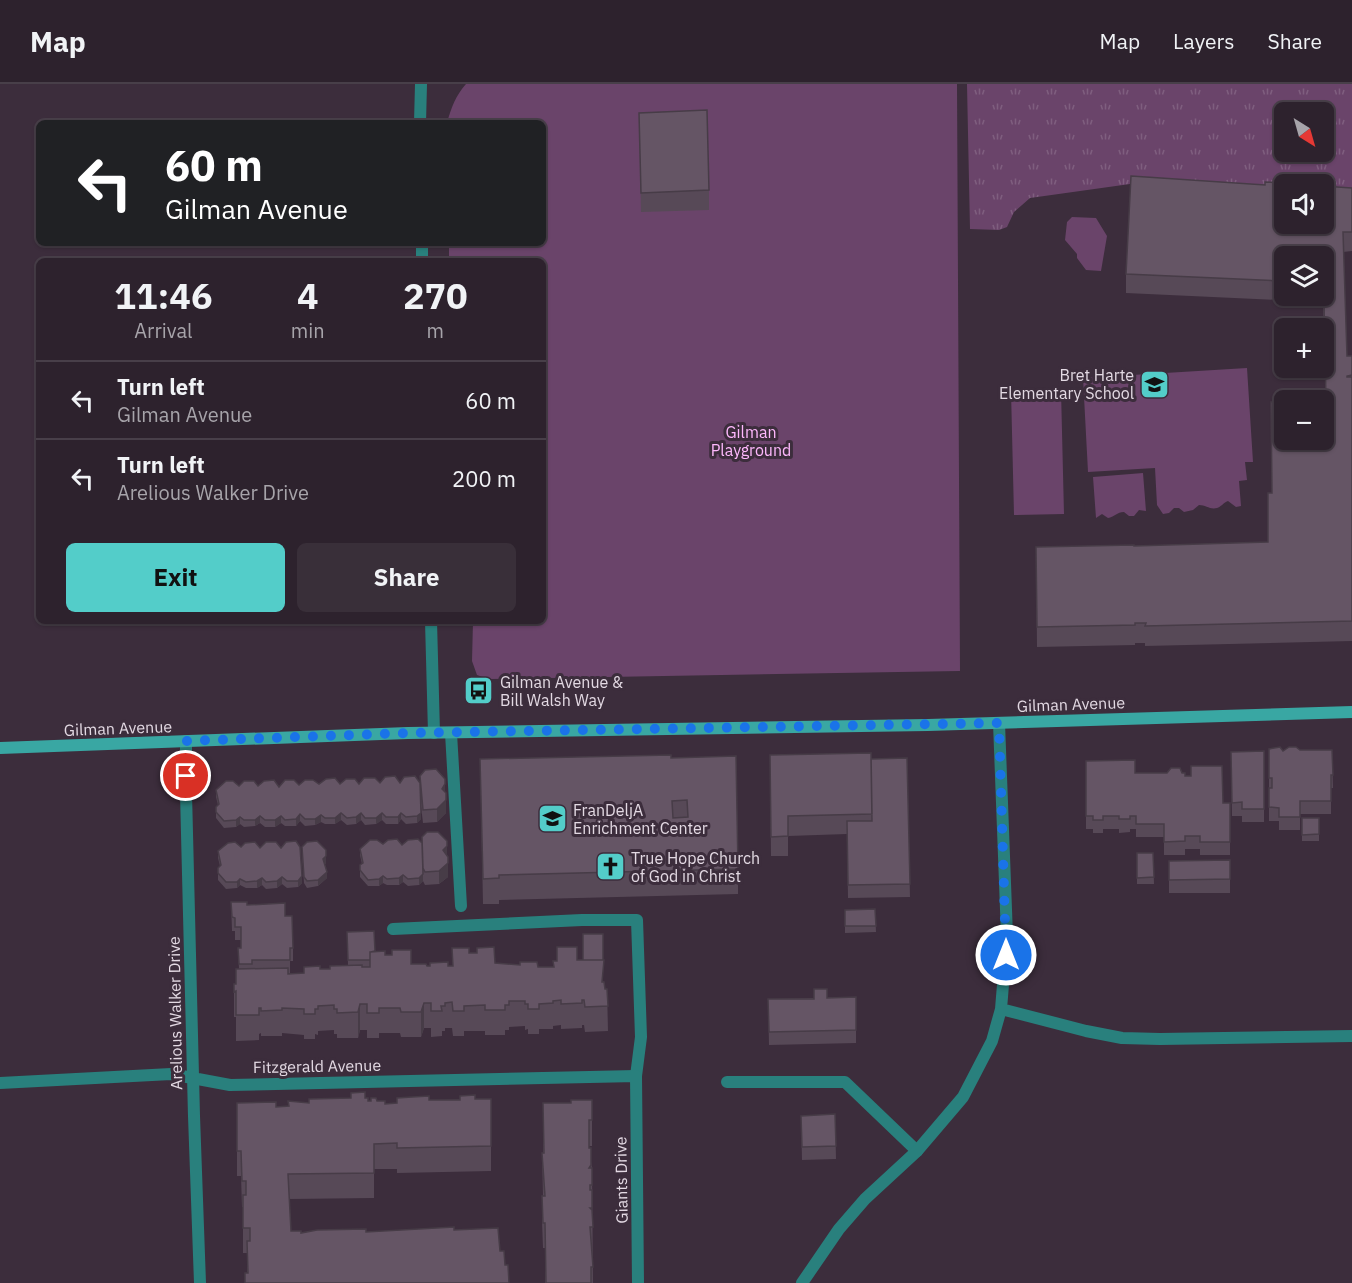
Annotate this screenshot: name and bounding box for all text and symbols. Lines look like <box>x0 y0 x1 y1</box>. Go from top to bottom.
text: Map <box>30 23 86 60</box>
text: Map <box>1100 27 1140 55</box>
text: Layers <box>1173 27 1235 55</box>
text: Share <box>1268 27 1322 55</box>
north arrow <box>1274 102 1334 162</box>
map controls <box>1274 102 1334 450</box>
text: 60 m <box>165 138 263 193</box>
icon: left <box>66 144 144 222</box>
button: sound <box>1274 174 1334 234</box>
text: Gilman Avenue <box>165 191 348 226</box>
button: layers <box>1274 246 1334 306</box>
text: 11:46 <box>114 272 213 319</box>
text: 4 <box>297 272 319 319</box>
text: 270 <box>403 272 468 319</box>
text: Arrival <box>134 317 193 344</box>
text: min <box>291 317 325 344</box>
text: m <box>427 317 444 344</box>
button: + <box>1274 318 1334 378</box>
place label: Bret Harte Elementary School <box>999 365 1134 403</box>
school or university icon: Bret Harte Elementary School <box>1139 368 1171 400</box>
text: Turn left <box>117 372 205 401</box>
icon: left <box>66 384 99 417</box>
text: 60 m <box>465 386 516 415</box>
button: − <box>1274 390 1334 450</box>
text: Gilman Avenue <box>117 401 252 428</box>
park label: Gilman Playground <box>711 422 791 460</box>
text: Turn left <box>117 450 205 479</box>
icon: left <box>66 462 99 495</box>
text: 200 m <box>452 464 516 493</box>
text: Arelious Walker Drive <box>117 479 309 506</box>
button: Exit <box>66 543 285 612</box>
button: Share <box>297 543 516 612</box>
place label: Gilman Avenue & Bill Walsh Way <box>500 672 623 710</box>
bus stop icon: Gilman Avenue & Bill Walsh Way <box>463 675 495 707</box>
street label: Gilman Avenue <box>1017 692 1126 716</box>
street label: Gilman Avenue <box>64 716 173 740</box>
pin <box>160 750 211 801</box>
icon: arrive <box>169 759 202 792</box>
place label: FranDeljA Enrichment Center <box>573 800 708 838</box>
school or university icon: FranDeljA Enrichment Center <box>536 803 568 835</box>
place label: True Hope Church of God in Christ <box>631 848 760 886</box>
church icon: True Hope Church of God in Christ <box>594 851 626 883</box>
position arrow <box>974 923 1038 987</box>
street label: Arelious Walker Drive <box>164 936 186 1090</box>
street label: Fitzgerald Avenue <box>253 1055 382 1077</box>
street label: Giants Drive <box>610 1136 632 1224</box>

